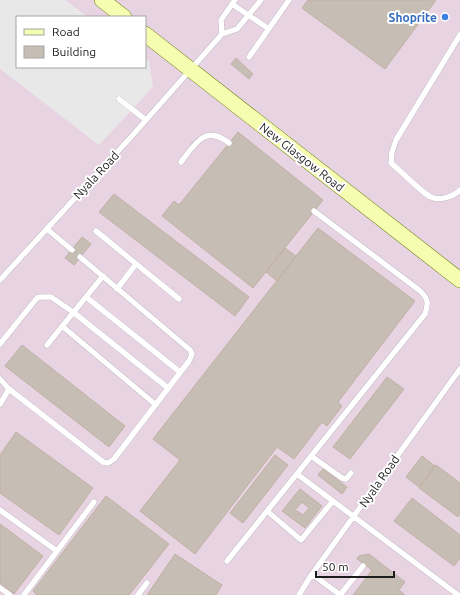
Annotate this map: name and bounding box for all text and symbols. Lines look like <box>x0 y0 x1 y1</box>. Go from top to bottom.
place label: Shoprite <box>389 11 437 24</box>
marker: Shoprite <box>440 12 450 22</box>
legend <box>16 16 146 68</box>
text: Road <box>52 25 80 38</box>
text: Building <box>52 45 96 58</box>
street label: New Glasgow Road <box>257 120 347 194</box>
street label: Nyala Road <box>71 149 121 201</box>
street label: Nyala Road <box>356 453 402 509</box>
scale bar <box>316 553 394 579</box>
text: 50 m <box>322 560 349 573</box>

